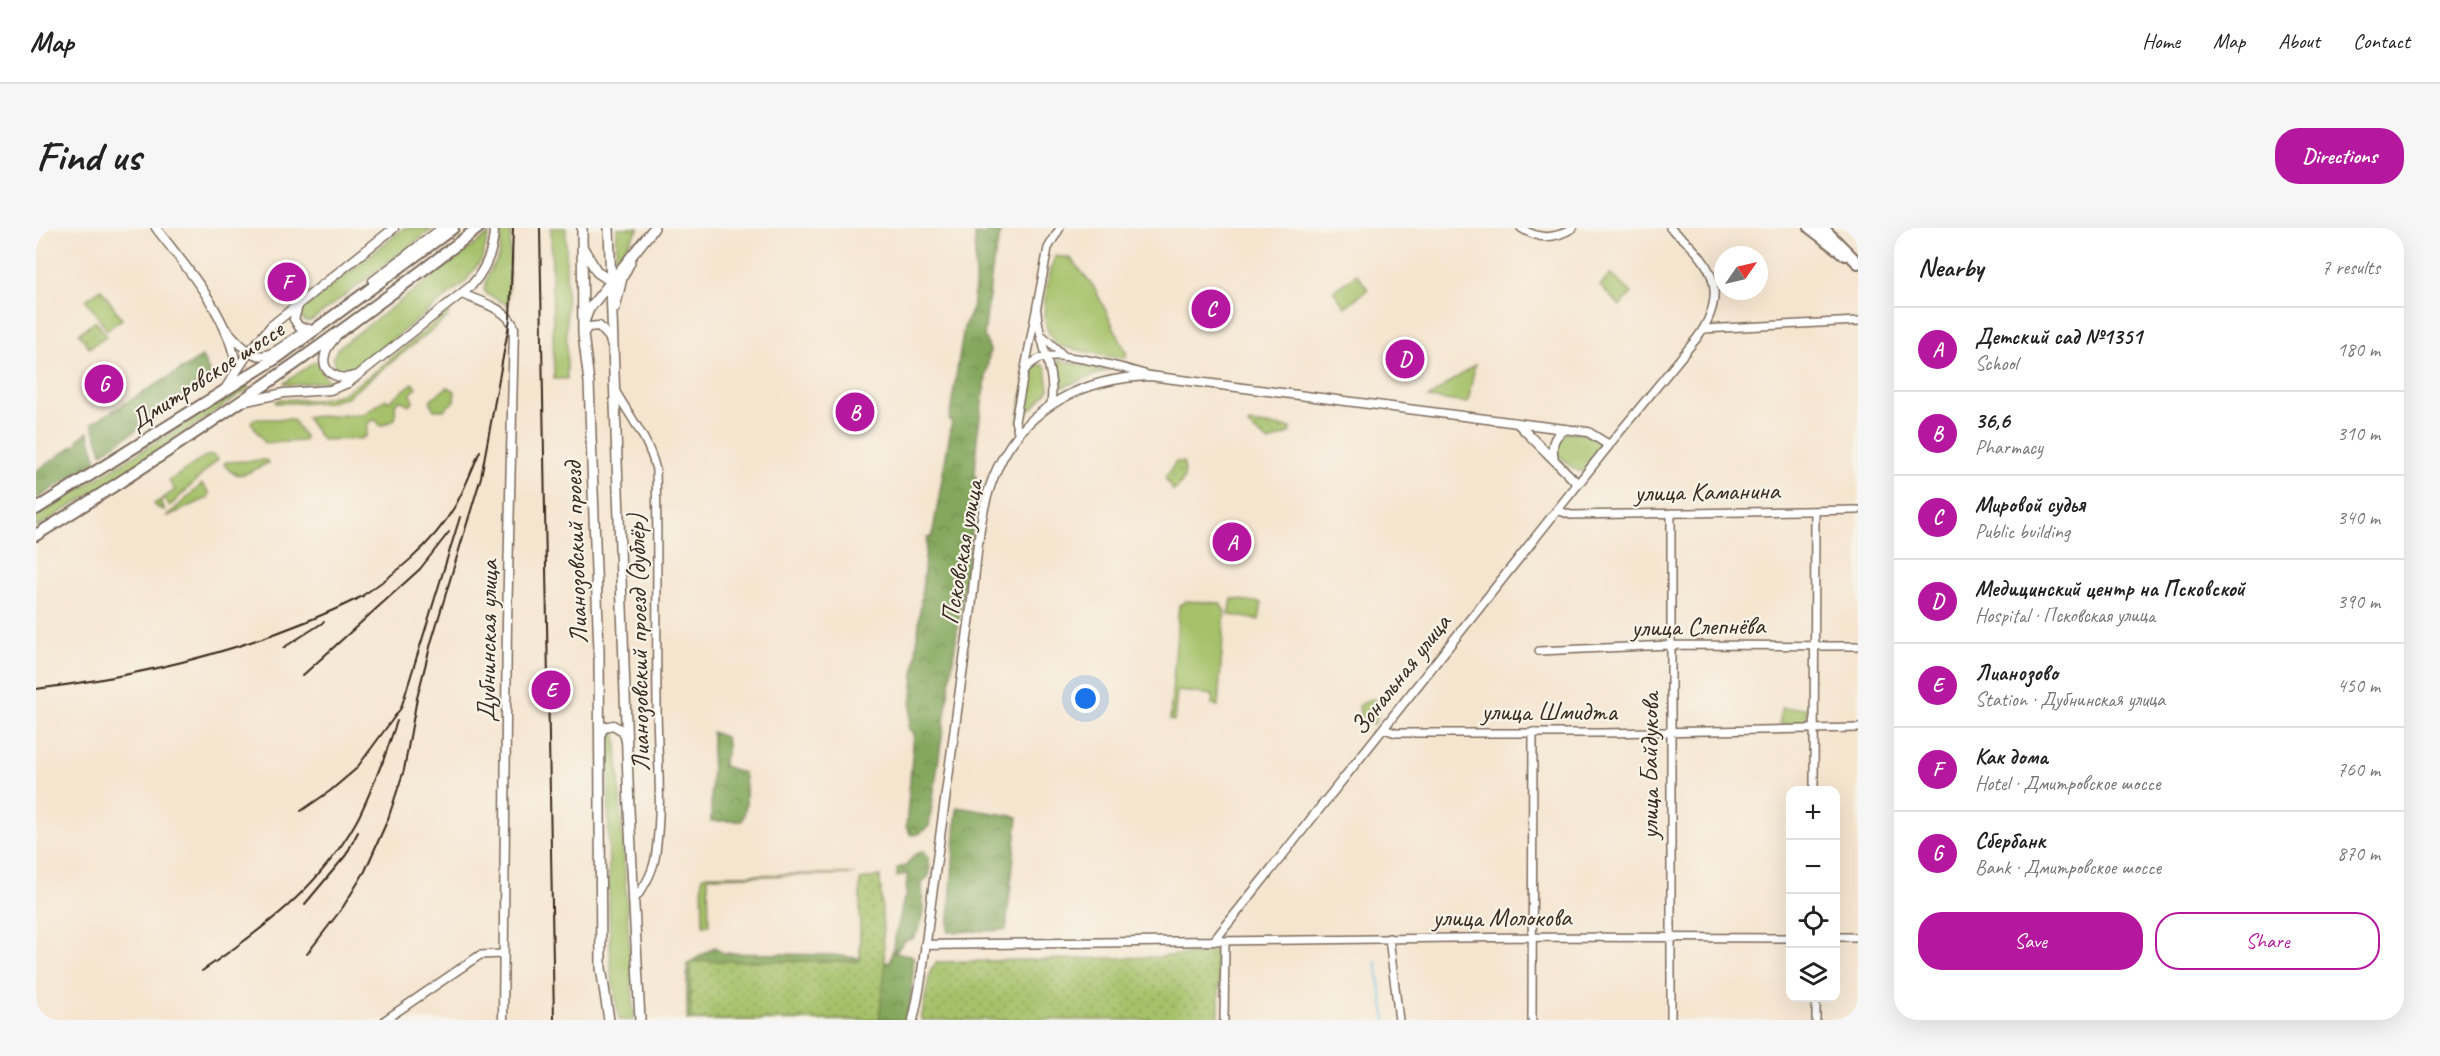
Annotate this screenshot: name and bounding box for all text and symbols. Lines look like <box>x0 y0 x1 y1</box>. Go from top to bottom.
text: Map <box>30 24 73 59</box>
text: Home <box>2142 28 2180 54</box>
text: Map <box>2213 28 2245 54</box>
text: About <box>2278 28 2320 54</box>
text: Contact <box>2353 28 2410 54</box>
button: Directions <box>2275 128 2404 184</box>
text: Find us <box>36 130 141 183</box>
north arrow <box>1714 246 1768 300</box>
text: Nearby <box>1918 251 1983 284</box>
text: 7 results <box>2321 255 2380 280</box>
pin: F <box>268 260 306 304</box>
pin: C <box>1192 286 1230 332</box>
street label: Дмитровское шоссе <box>123 312 291 438</box>
text: Детский сад №1351 <box>1975 323 2142 351</box>
pin: D <box>1386 336 1424 382</box>
text: A <box>1932 337 1943 362</box>
text: 180 m <box>2337 337 2380 362</box>
text: School <box>1975 351 2018 376</box>
pin: G <box>84 362 124 406</box>
pin: B <box>836 390 874 435</box>
text: 36,6 <box>1975 407 2010 435</box>
text: B <box>1932 421 1943 446</box>
text: 310 m <box>2337 421 2380 446</box>
text: Pharmacy <box>1975 435 2043 460</box>
street label: Лианозовский проезд <box>556 459 595 645</box>
street label: улица Каманина <box>1632 474 1782 509</box>
street label: Псковская улица <box>933 475 991 627</box>
text: Мировой судья <box>1975 491 2085 519</box>
text: C <box>1933 505 1942 530</box>
text: 340 m <box>2337 505 2380 530</box>
street label: Лианозовский проезд (дублёр) <box>620 513 657 772</box>
text: Public building <box>1975 519 2070 544</box>
pin: A <box>1212 520 1252 564</box>
street label: Дубнинская улица <box>470 558 505 722</box>
text: Медицинский центр на Псковской <box>1975 575 2245 603</box>
text: D <box>1932 589 1943 614</box>
text: 390 m <box>2337 589 2380 614</box>
text: Hospital · Псковская улица <box>1975 603 2155 628</box>
street label: Зональная улица <box>1343 606 1459 742</box>
street label: улица Слепнёва <box>1629 609 1767 644</box>
text: Лианозово <box>1975 659 2058 687</box>
pin: E <box>532 668 570 712</box>
text: E <box>1932 673 1943 698</box>
text: 450 m <box>2337 673 2380 698</box>
your location <box>1071 684 1100 713</box>
text: Station · Дубнинская улица <box>1975 687 2165 712</box>
street label: улица Байдукова <box>1633 690 1666 841</box>
street label: улица Шмидта <box>1479 695 1618 728</box>
text: Как дома <box>1975 743 2048 771</box>
text: F <box>1933 757 1942 782</box>
text: 760 m <box>2337 757 2380 782</box>
text: Hotel · Дмитровское шоссе <box>1975 771 2160 796</box>
map controls <box>1786 786 1840 1002</box>
button: + <box>1786 786 1840 840</box>
text: Сбербанк <box>1975 827 2045 855</box>
button: − <box>1786 840 1840 894</box>
text: G <box>1933 841 1942 866</box>
text: 870 m <box>2337 841 2380 866</box>
text: Bank · Дмитровское шоссе <box>1975 855 2161 880</box>
button: locate <box>1786 894 1840 948</box>
street label: улица Молокова <box>1431 901 1573 934</box>
button: Save <box>1918 912 2143 970</box>
button: Share <box>2155 912 2380 970</box>
button: layers <box>1786 948 1840 1002</box>

